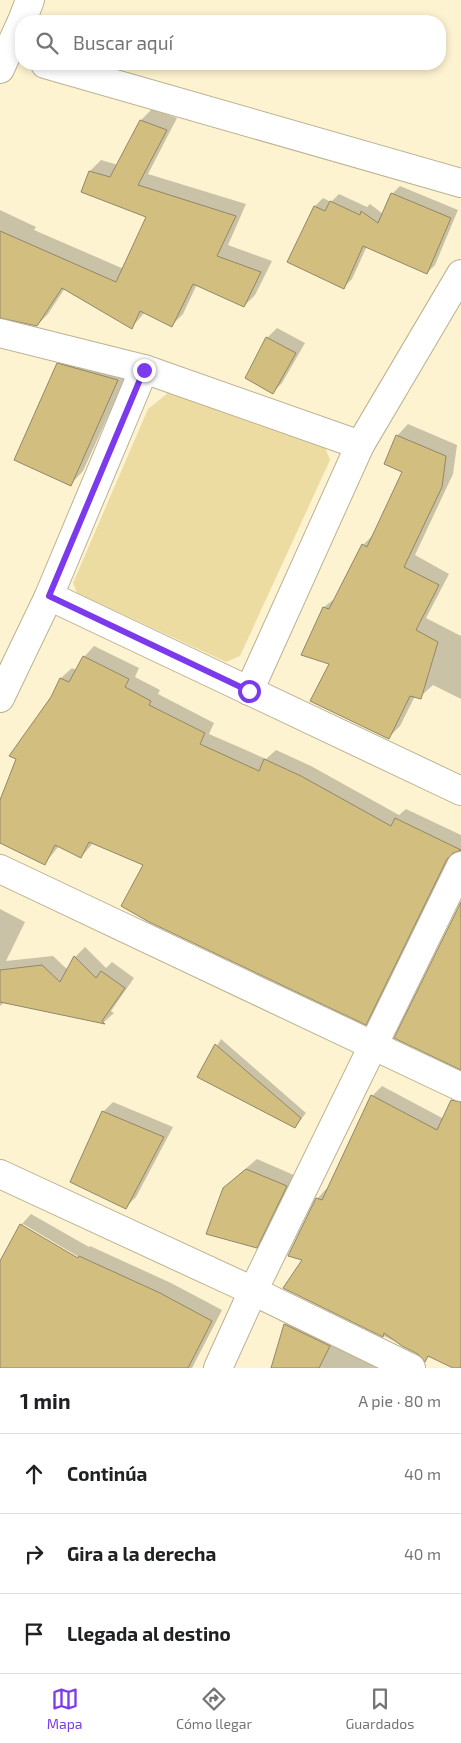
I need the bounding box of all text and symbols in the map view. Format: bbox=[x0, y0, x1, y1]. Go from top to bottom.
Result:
search box bbox=[15, 15, 446, 70]
icon: search bbox=[33, 29, 61, 57]
text: Buscar aquí bbox=[73, 31, 173, 54]
route end bbox=[133, 359, 156, 382]
route start bbox=[238, 680, 261, 703]
text: 1 min bbox=[20, 1388, 71, 1413]
text: A pie · 80 m bbox=[358, 1391, 441, 1410]
icon: ahead bbox=[20, 1460, 48, 1488]
text: Continúa bbox=[67, 1462, 147, 1485]
text: 40 m bbox=[404, 1464, 441, 1483]
icon: right bbox=[20, 1540, 48, 1568]
text: Gira a la derecha bbox=[67, 1542, 216, 1565]
text: 40 m bbox=[404, 1544, 441, 1563]
icon: arrive bbox=[20, 1620, 48, 1648]
text: Llegada al destino bbox=[67, 1622, 231, 1645]
tab: Mapa bbox=[47, 1685, 83, 1732]
tab: Cómo llegar bbox=[176, 1685, 252, 1732]
tab: Guardados bbox=[346, 1685, 414, 1732]

